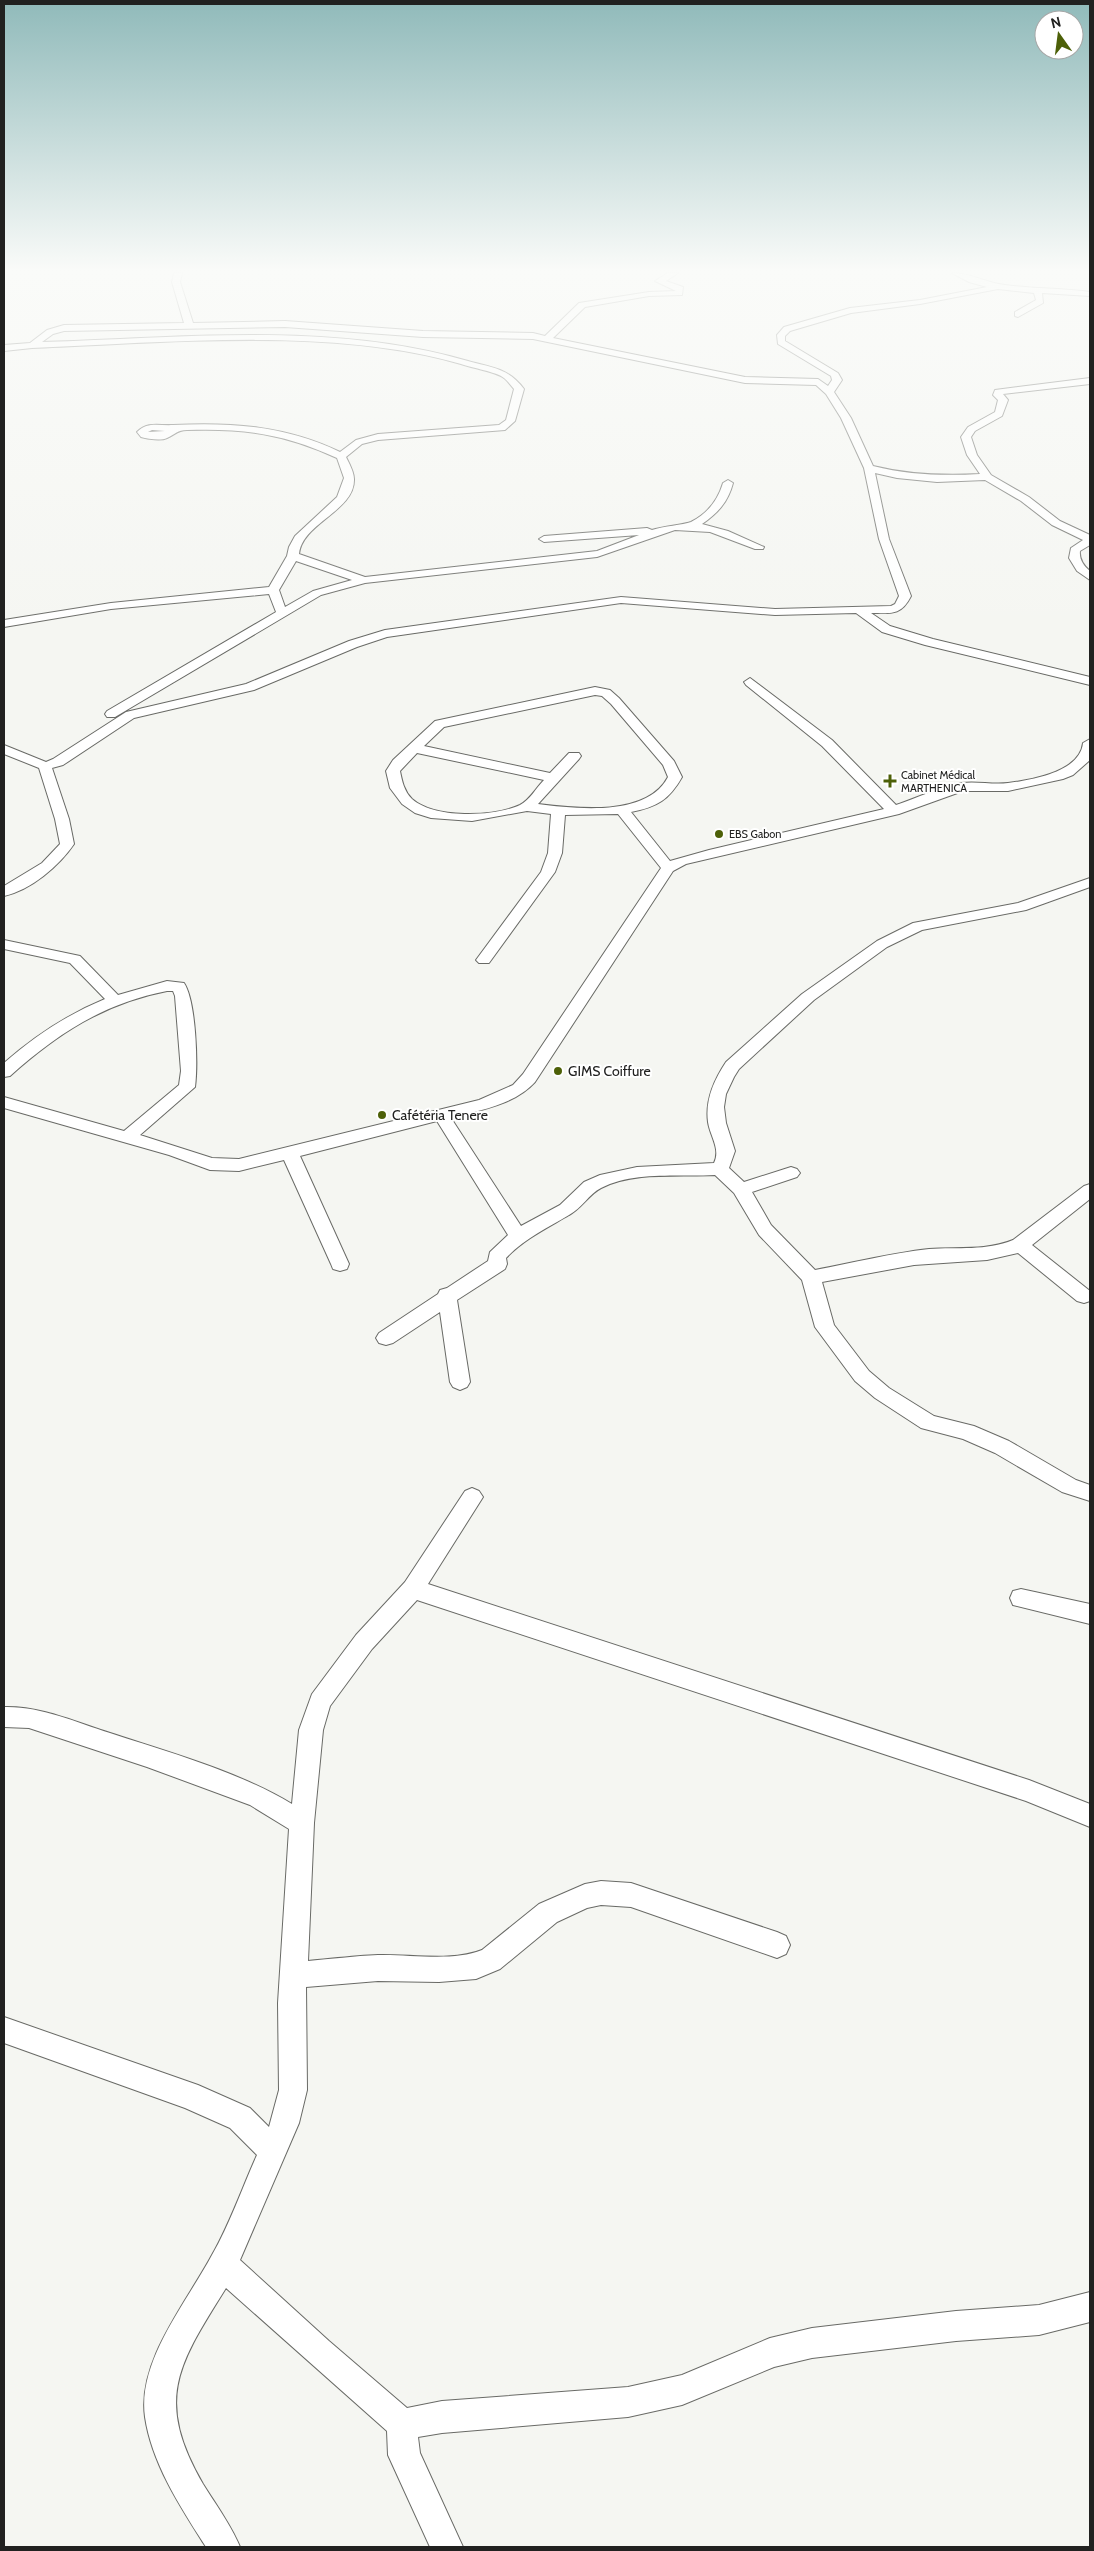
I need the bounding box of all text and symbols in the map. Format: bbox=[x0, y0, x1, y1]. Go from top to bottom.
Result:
north arrow bbox=[1034, 10, 1084, 60]
text: N bbox=[1049, 12, 1063, 32]
place label: Cabinet Médical MARTHENICA bbox=[901, 768, 976, 795]
marker: Cabinet Médical MARTHENICA bbox=[883, 774, 897, 788]
place label: EBS Gabon bbox=[729, 827, 781, 841]
marker: EBS Gabon bbox=[713, 828, 725, 840]
place label: GIMS Coiffure bbox=[568, 1062, 651, 1080]
marker: GIMS Coiffure bbox=[552, 1065, 564, 1077]
place label: Cafétéria Tenere bbox=[392, 1106, 488, 1124]
marker: Cafétéria Tenere bbox=[376, 1109, 388, 1121]

